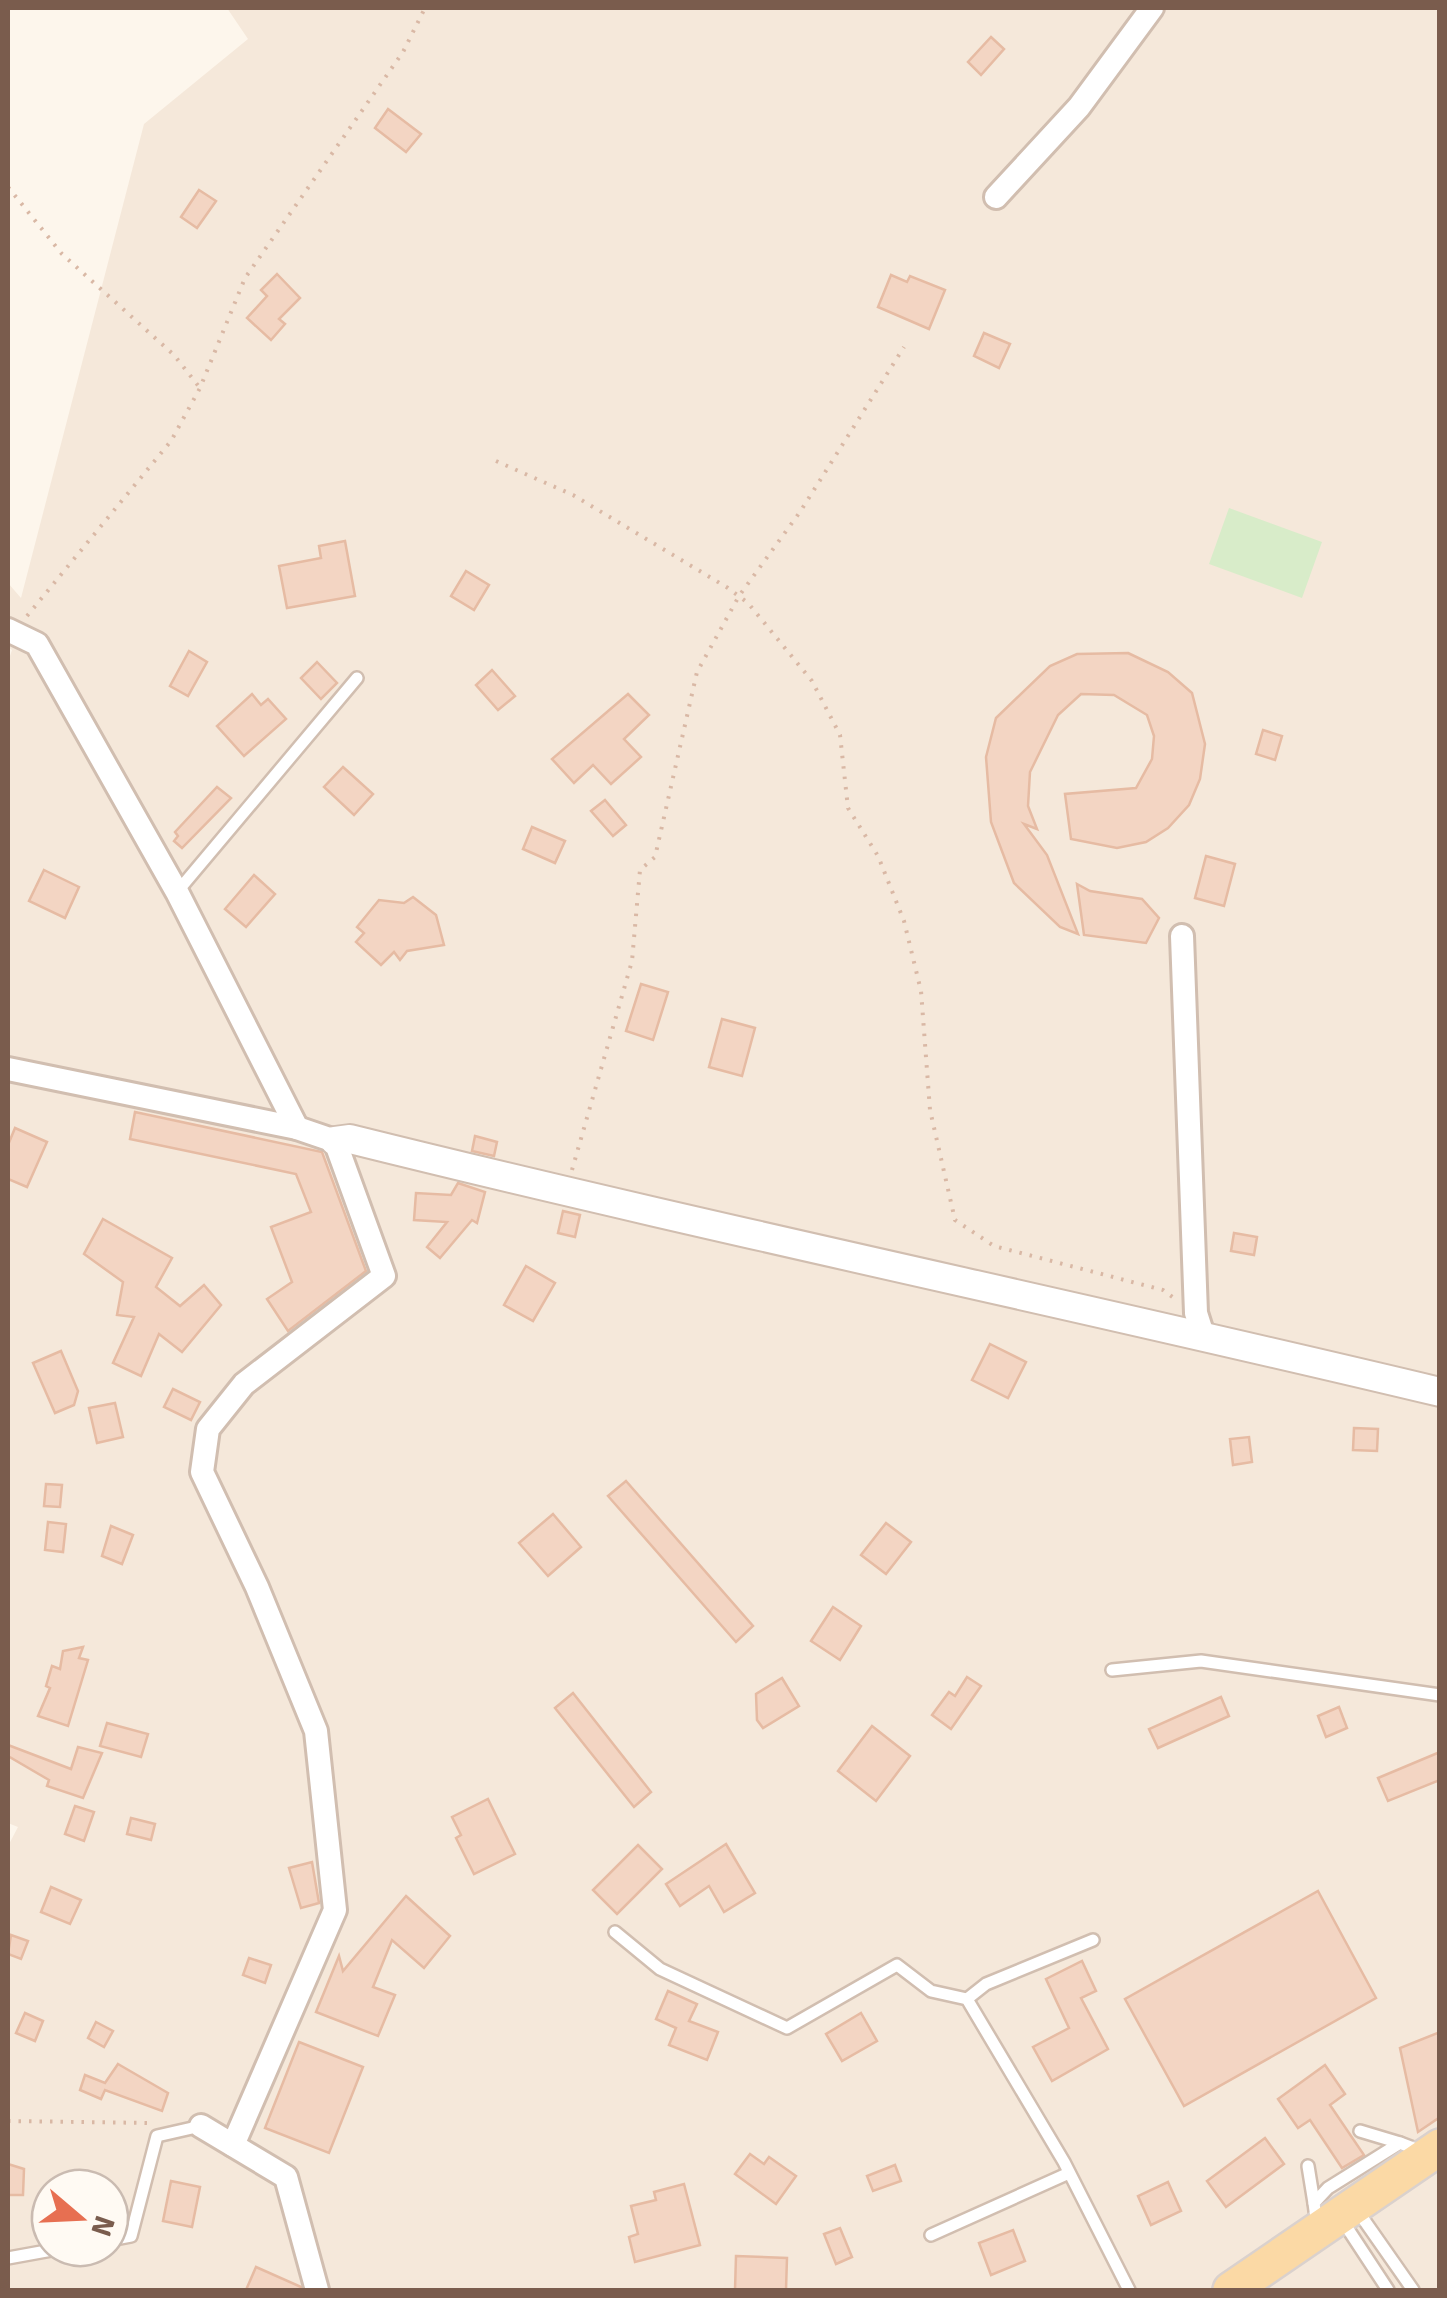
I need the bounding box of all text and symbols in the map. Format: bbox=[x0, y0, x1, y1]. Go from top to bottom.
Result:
north arrow bbox=[30, 2168, 130, 2268]
text: N bbox=[83, 2211, 122, 2241]

